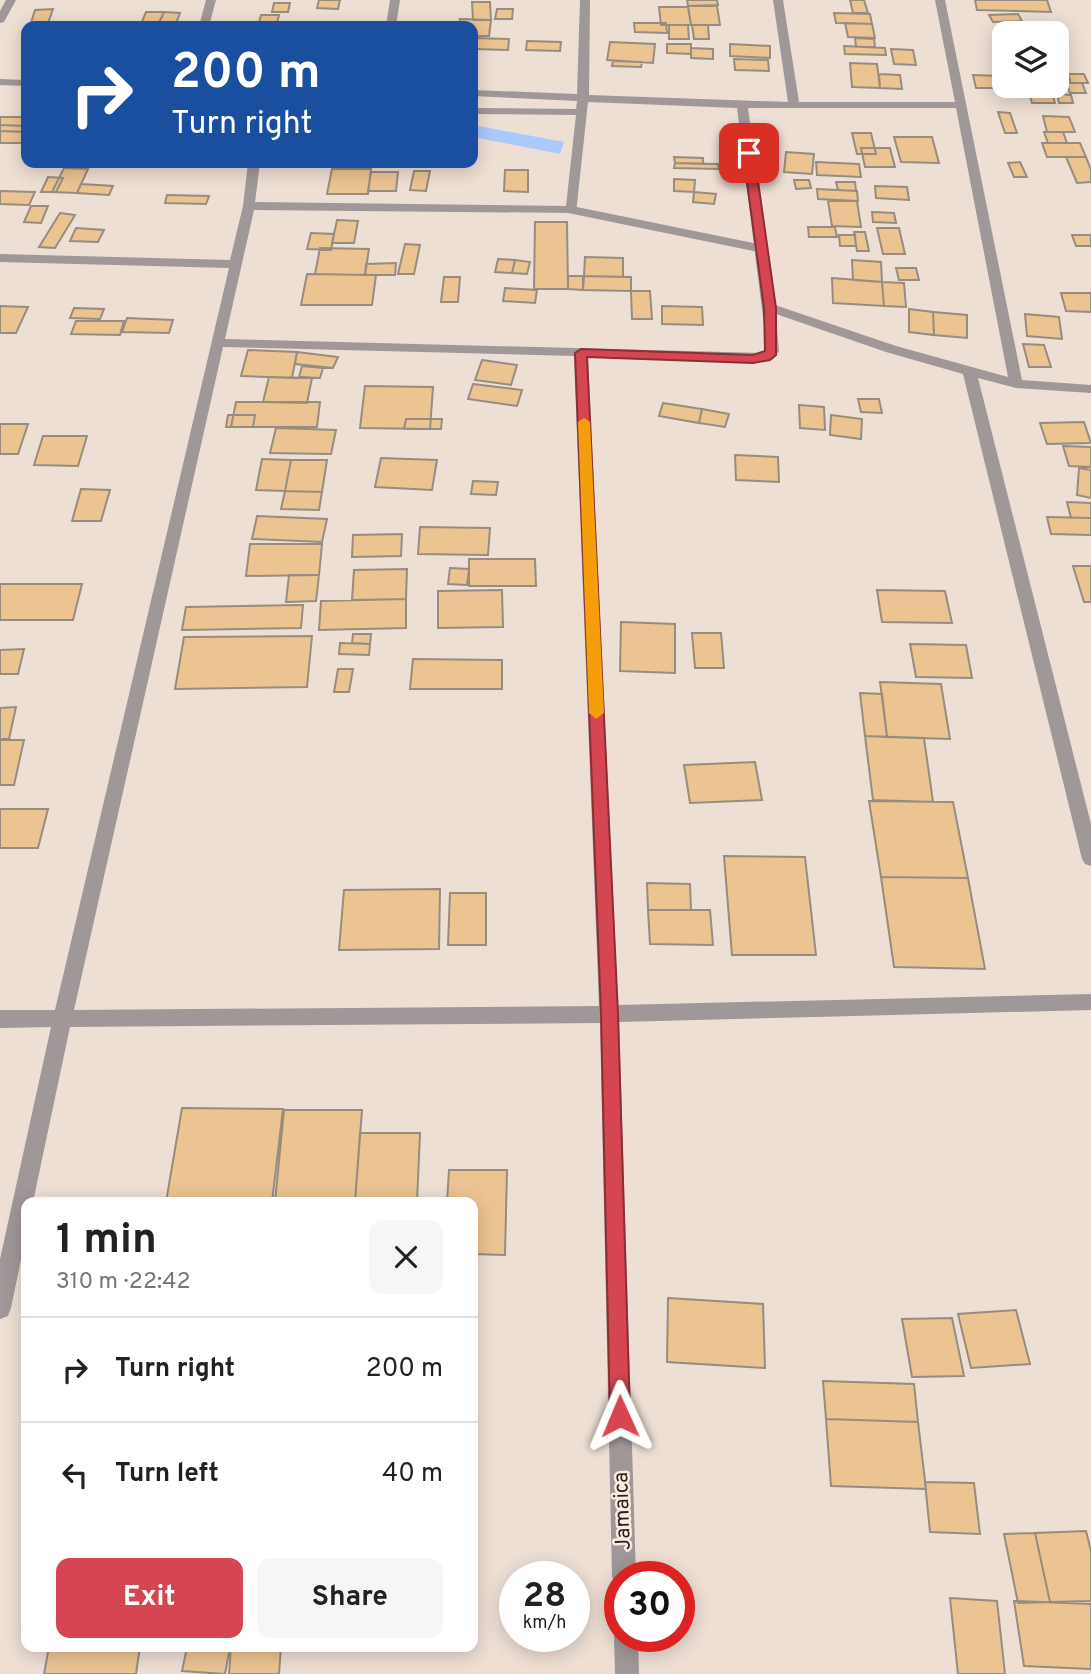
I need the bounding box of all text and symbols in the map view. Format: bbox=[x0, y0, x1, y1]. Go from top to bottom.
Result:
map controls bbox=[992, 21, 1069, 98]
button: layers bbox=[992, 21, 1069, 98]
text: 200 m bbox=[171, 44, 321, 106]
icon: right bbox=[56, 49, 147, 140]
text: Turn right bbox=[171, 105, 313, 145]
pin bbox=[719, 123, 779, 183]
icon: arrive bbox=[730, 134, 768, 172]
text: 1 min bbox=[56, 1215, 157, 1268]
button: close bbox=[369, 1220, 443, 1294]
text: 310 m · 22:42 bbox=[56, 1268, 191, 1297]
icon: right bbox=[56, 1351, 94, 1389]
text: Turn right bbox=[115, 1353, 235, 1386]
text: 200 m bbox=[366, 1353, 443, 1386]
position arrow bbox=[583, 1379, 657, 1453]
icon: left bbox=[56, 1456, 94, 1494]
text: Turn left bbox=[115, 1458, 219, 1491]
text: 40 m bbox=[382, 1458, 443, 1491]
street label: Jamaica bbox=[608, 1471, 638, 1551]
button: Exit bbox=[56, 1558, 243, 1638]
button: Share bbox=[257, 1558, 443, 1638]
speed limit sign: 30 bbox=[604, 1561, 695, 1652]
text: 28 bbox=[523, 1575, 566, 1619]
text: km/h bbox=[523, 1612, 566, 1635]

